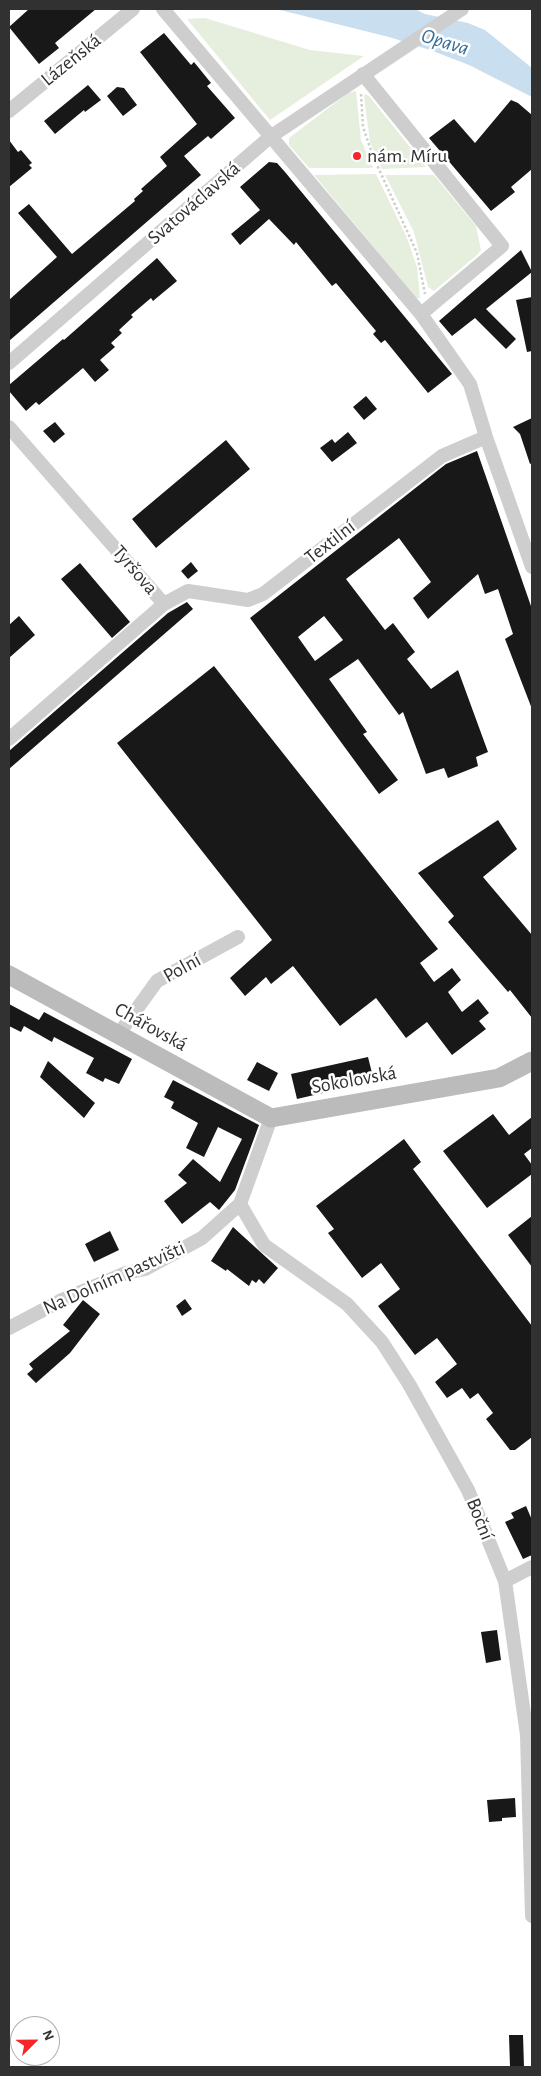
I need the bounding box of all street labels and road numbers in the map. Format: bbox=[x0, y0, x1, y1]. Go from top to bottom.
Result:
street label: Lázeňská bbox=[36, 29, 106, 91]
street label: Svatováclavská bbox=[143, 156, 245, 250]
street label: Textilní bbox=[300, 515, 360, 569]
street label: Tyršova bbox=[107, 540, 163, 600]
street label: Polní bbox=[159, 948, 205, 988]
street label: Chářovská bbox=[110, 997, 192, 1057]
street label: Sokolovská bbox=[310, 1061, 398, 1099]
street label: Na Dolním pastvišti bbox=[39, 1236, 189, 1320]
street label: Boční bbox=[461, 1495, 499, 1543]

